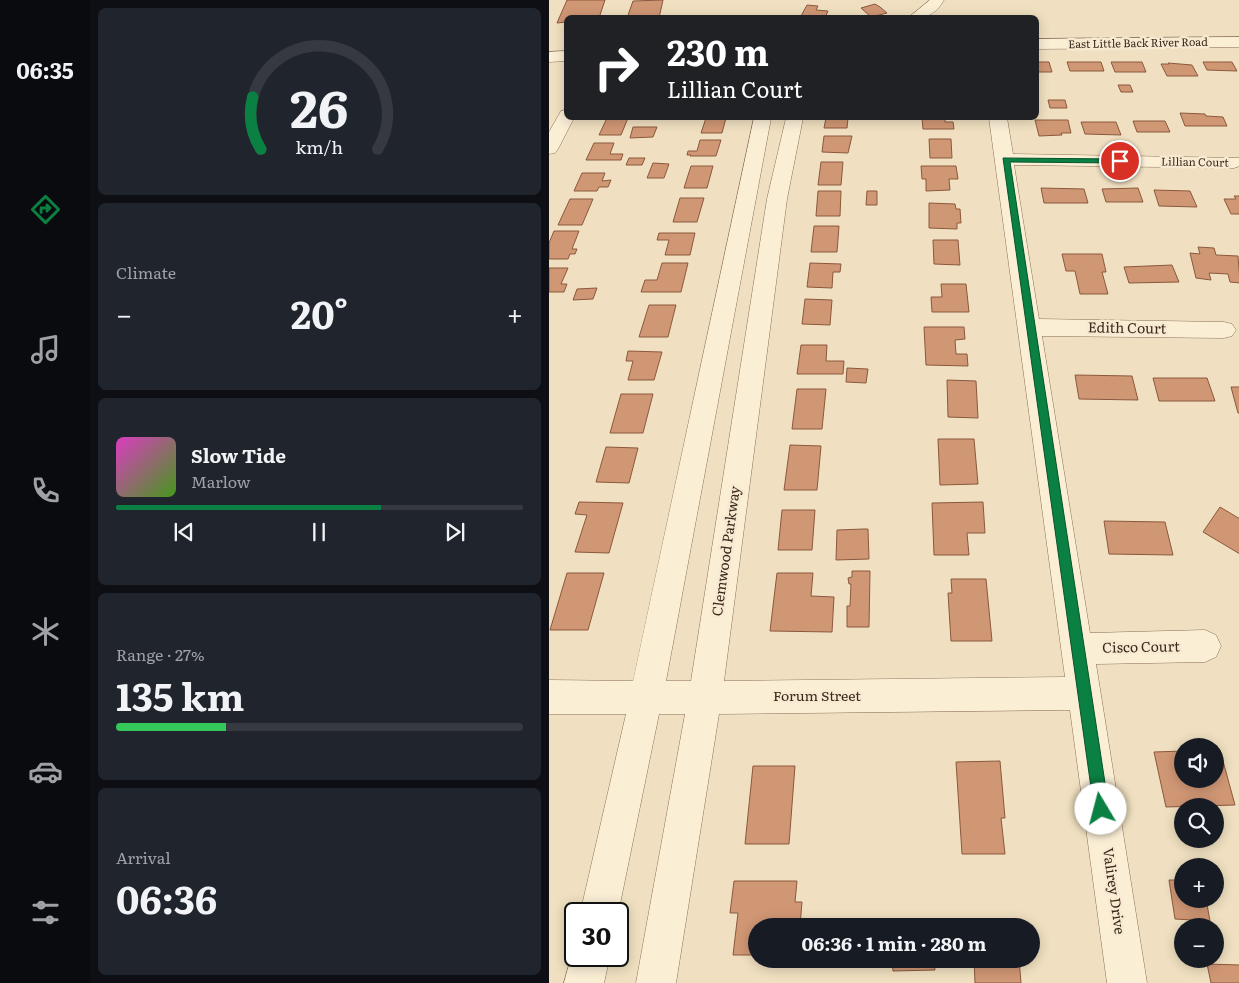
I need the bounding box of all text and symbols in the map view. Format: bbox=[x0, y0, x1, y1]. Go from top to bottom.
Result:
text: 230 m bbox=[667, 25, 769, 77]
street label: East Little Back River Road bbox=[1068, 33, 1208, 51]
icon: right bbox=[584, 35, 649, 100]
text: 06:35 bbox=[16, 53, 74, 86]
text: 26 bbox=[290, 66, 349, 144]
text: Lillian Court bbox=[667, 72, 802, 105]
text: km/h bbox=[296, 133, 343, 160]
pin bbox=[1099, 140, 1141, 182]
icon: arrive bbox=[1106, 147, 1134, 175]
street label: Lillian Court bbox=[1161, 152, 1230, 170]
icon: directions bbox=[28, 192, 63, 227]
text: Climate bbox=[116, 260, 176, 284]
text: 20° bbox=[291, 284, 348, 341]
text: − bbox=[116, 292, 132, 334]
text: + bbox=[507, 292, 523, 334]
street label: Edith Court bbox=[1088, 316, 1167, 338]
icon: music bbox=[28, 332, 63, 367]
text: Slow Tide bbox=[191, 441, 286, 469]
text: Marlow bbox=[191, 469, 251, 493]
icon: phone bbox=[28, 473, 63, 508]
street label: Clemwood Parkway bbox=[706, 484, 744, 617]
icon: previous bbox=[170, 518, 198, 546]
icon: pause bbox=[305, 518, 333, 546]
icon: next bbox=[441, 518, 469, 546]
icon: climate bbox=[28, 614, 63, 649]
street label: Cisco Court bbox=[1102, 635, 1180, 657]
text: Range · 27% bbox=[116, 642, 205, 666]
text: 135 km bbox=[116, 666, 244, 723]
street label: Forum Street bbox=[773, 685, 861, 705]
map controls bbox=[1174, 738, 1224, 968]
button: sound bbox=[1174, 738, 1224, 788]
icon: car bbox=[28, 754, 63, 789]
position arrow bbox=[1074, 782, 1126, 834]
button: search bbox=[1174, 798, 1224, 848]
text: Arrival bbox=[116, 845, 171, 869]
street label: Valirey Drive bbox=[1099, 846, 1131, 936]
button: + bbox=[1174, 858, 1224, 908]
text: 06:36 bbox=[116, 869, 217, 926]
icon: filters bbox=[28, 895, 63, 930]
speed limit sign: 30 bbox=[564, 902, 629, 967]
button: − bbox=[1174, 918, 1224, 968]
text: 06:36 · 1 min · 280 m bbox=[802, 929, 986, 957]

